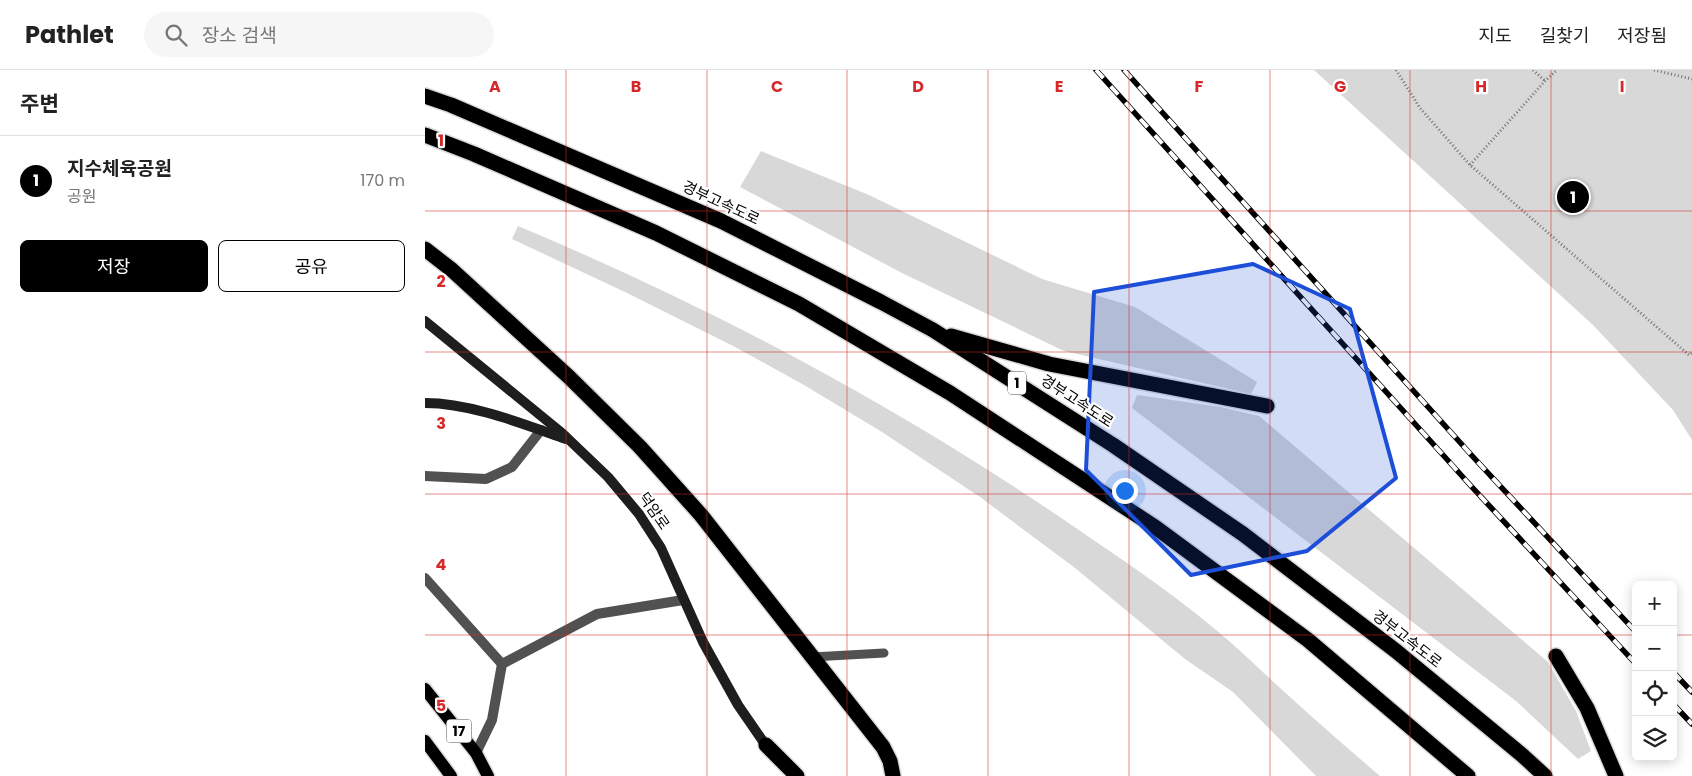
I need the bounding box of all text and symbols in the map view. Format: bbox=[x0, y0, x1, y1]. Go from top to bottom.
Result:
search box bbox=[144, 12, 494, 57]
text: Pathlet bbox=[25, 18, 114, 51]
icon: search bbox=[162, 21, 190, 49]
text: 장소 검색 bbox=[202, 22, 277, 49]
text: 지도 bbox=[1479, 23, 1512, 48]
text: 길찾기 bbox=[1540, 23, 1589, 48]
text: 저장됨 bbox=[1617, 23, 1667, 48]
text: A bbox=[489, 75, 501, 98]
text: B bbox=[631, 75, 641, 98]
text: C bbox=[771, 75, 783, 98]
text: D bbox=[912, 75, 924, 98]
text: E bbox=[1055, 75, 1063, 98]
text: F bbox=[1195, 75, 1204, 98]
text: G bbox=[1334, 75, 1346, 98]
text: H bbox=[1475, 75, 1487, 98]
text: I bbox=[1620, 75, 1624, 98]
text: 주변 bbox=[20, 89, 59, 118]
text: 1 bbox=[438, 129, 444, 152]
text: 지수체육공원 bbox=[67, 155, 172, 182]
text: 1 bbox=[33, 169, 39, 192]
text: 170 m bbox=[360, 169, 405, 192]
street label: 경부고속도로 bbox=[679, 176, 763, 230]
pin: 1 bbox=[1557, 178, 1589, 216]
text: 공원 bbox=[67, 185, 96, 208]
button: 저장 bbox=[20, 240, 208, 292]
button: 공유 bbox=[218, 240, 405, 292]
text: 2 bbox=[436, 270, 446, 293]
street label: 경부고속도로 bbox=[1037, 369, 1118, 432]
road number: 1 bbox=[1008, 372, 1026, 394]
text: 3 bbox=[436, 412, 446, 435]
your location bbox=[1112, 478, 1138, 504]
street label: 덕암로 bbox=[634, 488, 675, 534]
text: 4 bbox=[436, 553, 447, 576]
map controls bbox=[1632, 581, 1677, 761]
button: + bbox=[1632, 581, 1677, 626]
street label: 경부고속도로 bbox=[1368, 605, 1446, 672]
button: − bbox=[1632, 626, 1677, 671]
button: locate bbox=[1632, 671, 1677, 716]
text: 5 bbox=[436, 694, 446, 717]
button: layers bbox=[1632, 716, 1677, 761]
road number: 17 bbox=[447, 719, 471, 742]

